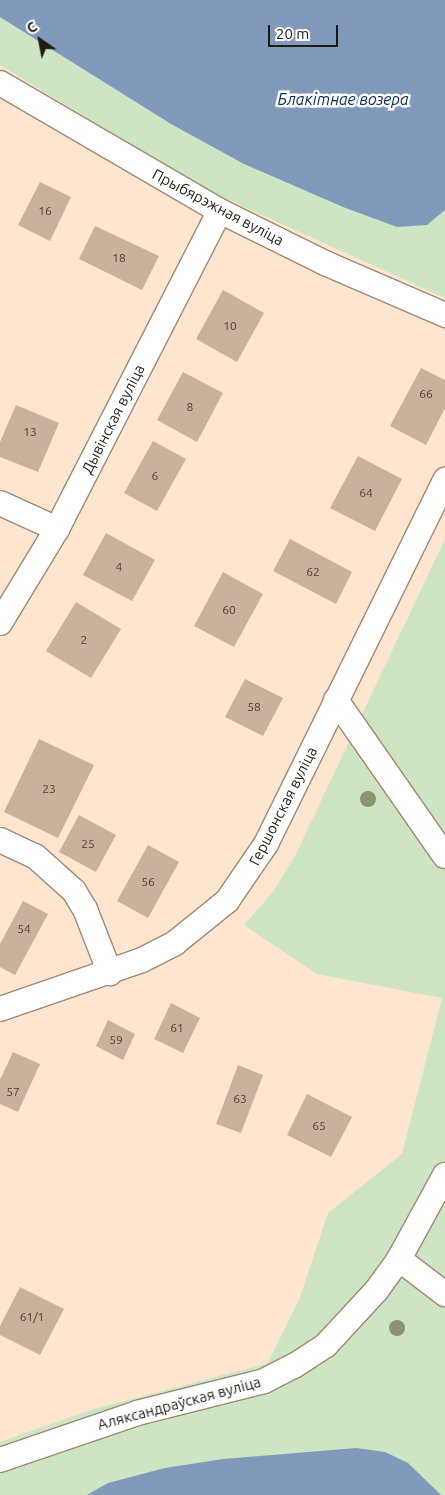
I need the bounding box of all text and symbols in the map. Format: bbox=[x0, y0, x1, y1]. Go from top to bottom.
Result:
north arrow bbox=[15, 15, 65, 65]
scale bar bbox=[270, 15, 340, 47]
text: С bbox=[24, 18, 40, 37]
text: 20 m bbox=[276, 25, 309, 42]
water label: Блакітнае возера bbox=[277, 89, 409, 109]
street label: Прыбярэжная вуліца bbox=[149, 165, 287, 249]
house number: 16 bbox=[38, 204, 52, 218]
house number: 18 bbox=[112, 251, 126, 265]
house number: 10 bbox=[223, 319, 237, 333]
street label: Дывінская вуліца bbox=[78, 361, 148, 477]
house number: 66 bbox=[419, 387, 433, 401]
house number: 8 bbox=[187, 400, 193, 414]
house number: 13 bbox=[23, 425, 37, 439]
house number: 6 bbox=[152, 469, 158, 483]
house number: 64 bbox=[359, 486, 373, 500]
house number: 4 bbox=[116, 560, 122, 574]
house number: 62 bbox=[306, 565, 320, 579]
house number: 60 bbox=[222, 603, 236, 617]
house number: 2 bbox=[81, 633, 87, 647]
house number: 58 bbox=[247, 700, 261, 714]
street label: Гершонская вуліца bbox=[245, 744, 321, 868]
house number: 23 bbox=[42, 782, 56, 796]
house number: 25 bbox=[81, 837, 95, 851]
house number: 56 bbox=[141, 875, 155, 889]
house number: 54 bbox=[17, 922, 31, 936]
house number: 61 bbox=[170, 1021, 184, 1035]
house number: 59 bbox=[109, 1033, 123, 1047]
house number: 57 bbox=[6, 1085, 20, 1099]
house number: 63 bbox=[233, 1092, 247, 1106]
house number: 65 bbox=[312, 1119, 326, 1133]
house number: 61/1 bbox=[20, 1310, 44, 1324]
street label: Аляксандраўская вуліца bbox=[95, 1373, 263, 1433]

